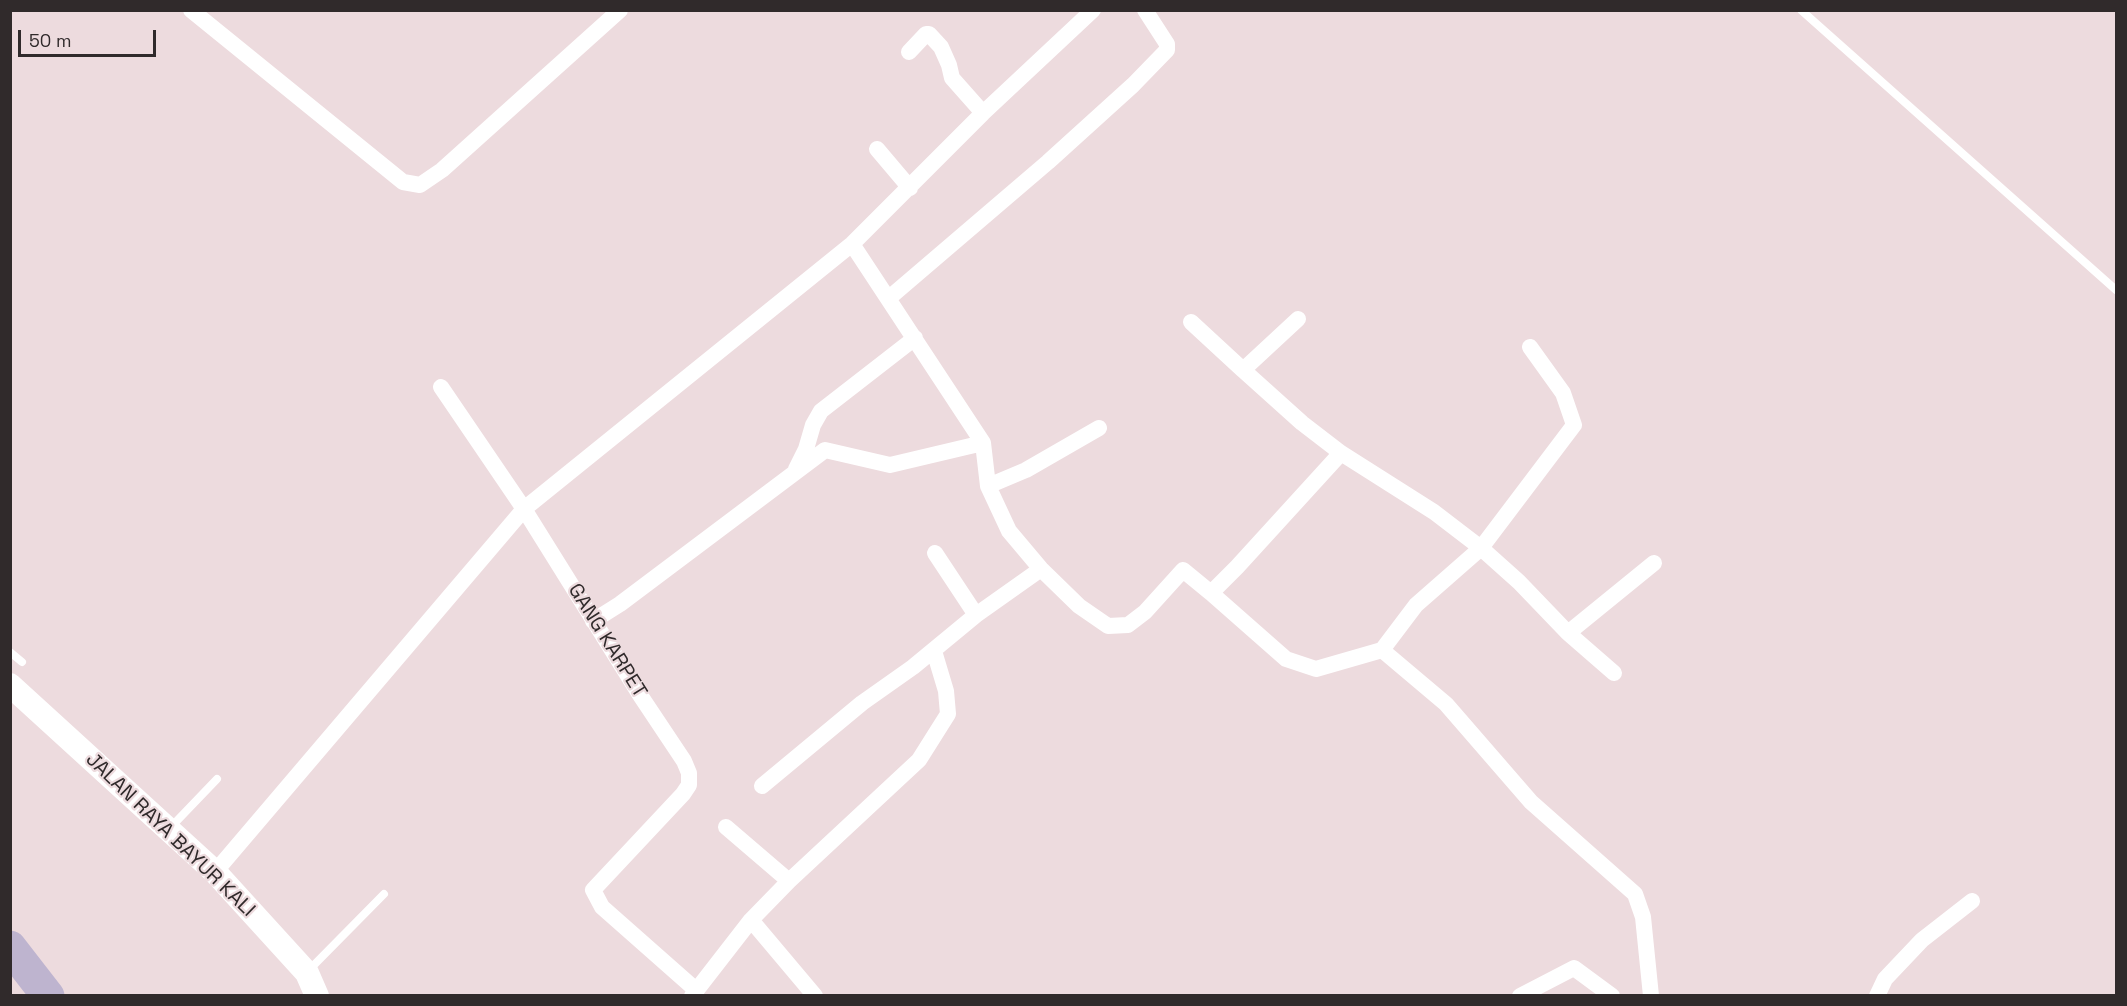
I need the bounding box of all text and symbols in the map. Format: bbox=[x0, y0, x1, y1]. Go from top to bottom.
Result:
scale bar bbox=[21, 18, 159, 56]
text: 50 m bbox=[29, 29, 71, 52]
street label: GANG KARPET bbox=[562, 580, 652, 702]
street label: JALAN RAYA BAYUR KALI bbox=[80, 748, 260, 922]

